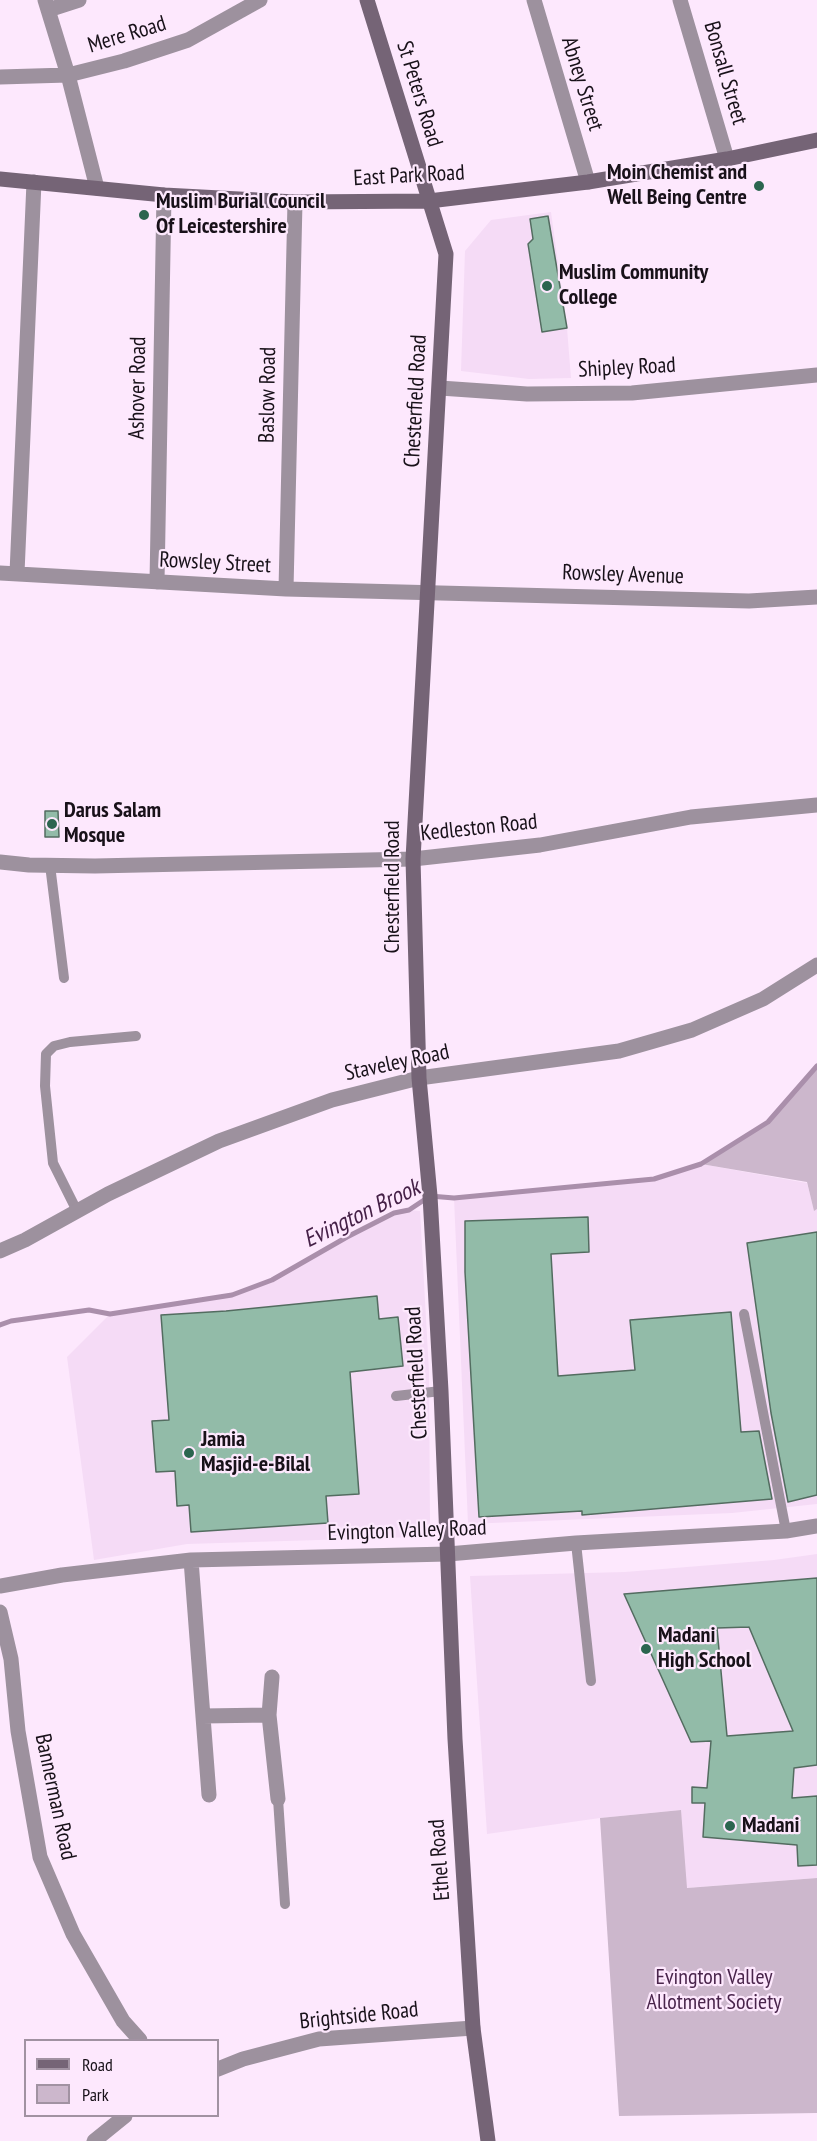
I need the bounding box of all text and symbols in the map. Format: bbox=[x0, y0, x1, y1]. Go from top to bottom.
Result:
street label: Mere Road bbox=[85, 11, 169, 59]
street label: Bonsall Street bbox=[698, 18, 752, 128]
street label: Abney Street bbox=[555, 34, 609, 134]
street label: St Peters Road bbox=[390, 38, 448, 150]
street label: East Park Road bbox=[353, 160, 465, 192]
place label: Moin Chemist and Well Being Centre bbox=[607, 160, 747, 212]
marker: Moin Chemist and Well Being Centre bbox=[752, 179, 766, 193]
place label: Muslim Burial Council Of Leicestershire bbox=[156, 189, 325, 240]
marker: Muslim Burial Council Of Leicestershire bbox=[137, 208, 151, 222]
place label: Muslim Community College bbox=[559, 260, 708, 312]
marker: Muslim Community College bbox=[540, 279, 554, 293]
street label: Chesterfield Road bbox=[399, 334, 433, 468]
street label: Ashover Road bbox=[124, 336, 152, 440]
street label: Baslow Road bbox=[254, 347, 282, 443]
street label: Shipley Road bbox=[578, 352, 676, 384]
street label: Rowsley Street bbox=[159, 547, 271, 579]
street label: Rowsley Avenue bbox=[562, 560, 684, 590]
place label: Darus Salam Mosque bbox=[64, 798, 161, 849]
street label: Kedleston Road bbox=[419, 809, 539, 847]
marker: Darus Salam Mosque bbox=[45, 817, 59, 831]
street label: Chesterfield Road bbox=[380, 821, 406, 953]
street label: Staveley Road bbox=[342, 1039, 452, 1087]
water label: Evington Brook bbox=[299, 1173, 425, 1255]
street label: Chesterfield Road bbox=[400, 1306, 434, 1440]
place label: Jamia Masjid-e-Bilal bbox=[201, 1427, 310, 1478]
marker: Jamia Masjid-e-Bilal bbox=[182, 1446, 196, 1460]
street label: Evington Valley Road bbox=[327, 1515, 487, 1547]
place label: Madani High School bbox=[658, 1623, 751, 1675]
marker: Madani High School bbox=[639, 1642, 653, 1656]
street label: Bannerman Road bbox=[29, 1731, 81, 1863]
place label: Madani bbox=[742, 1813, 799, 1839]
street label: Ethel Road bbox=[424, 1818, 456, 1902]
marker: Madani bbox=[723, 1819, 737, 1833]
park label: Evington Valley Allotment Society bbox=[647, 1965, 781, 2017]
street label: Brightside Road bbox=[298, 1997, 420, 2035]
legend bbox=[24, 2039, 219, 2117]
text: Road bbox=[82, 2053, 113, 2076]
text: Park bbox=[82, 2083, 109, 2106]

